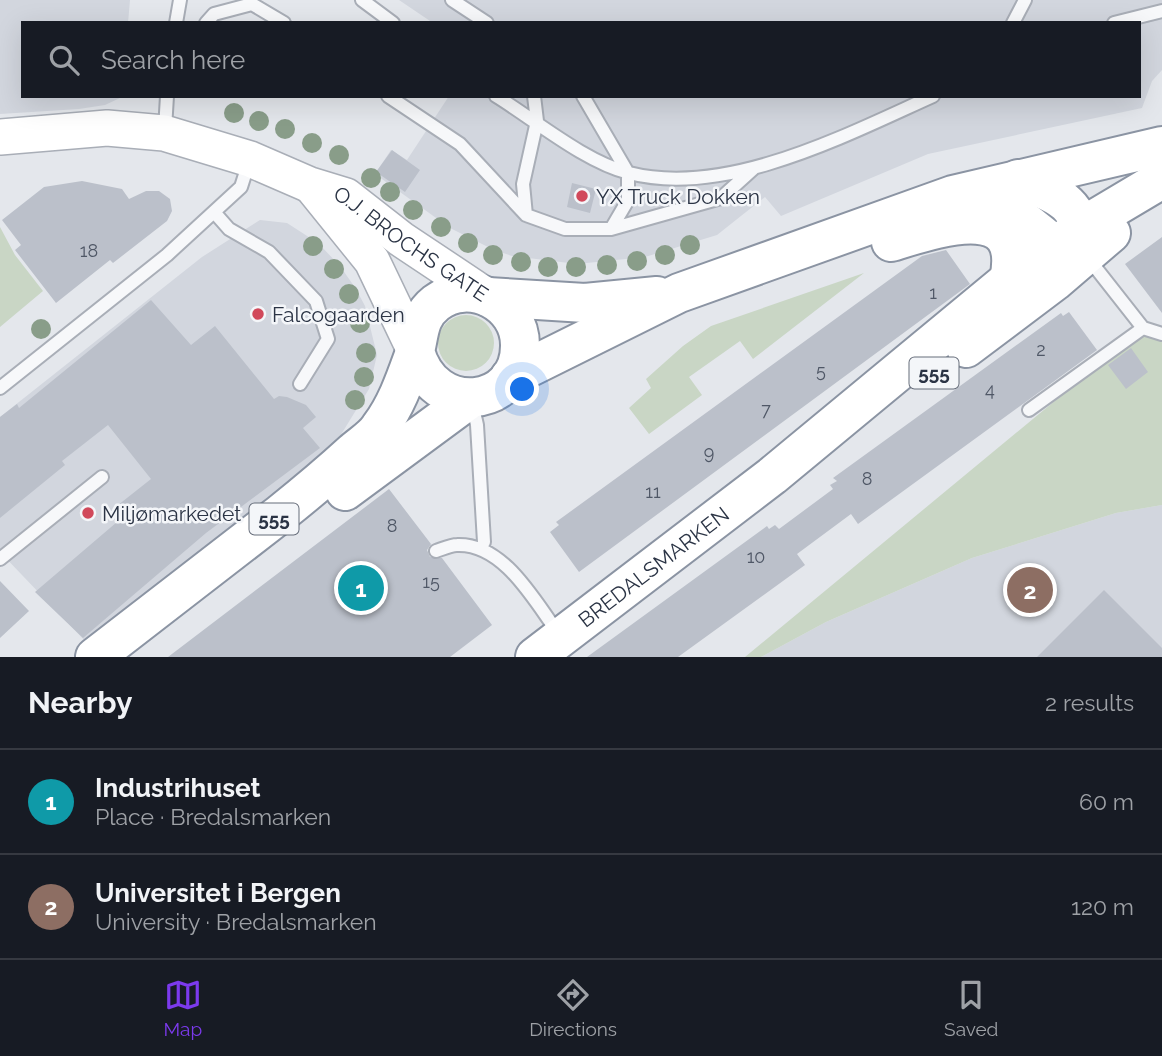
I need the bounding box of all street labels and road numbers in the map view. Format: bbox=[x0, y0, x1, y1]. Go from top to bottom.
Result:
street label: O.J. BROCHS GATE bbox=[332, 181, 493, 306]
road number: 555 bbox=[909, 358, 958, 388]
street label: BREDALSMARKEN bbox=[573, 501, 734, 632]
road number: 555 bbox=[250, 504, 298, 534]

